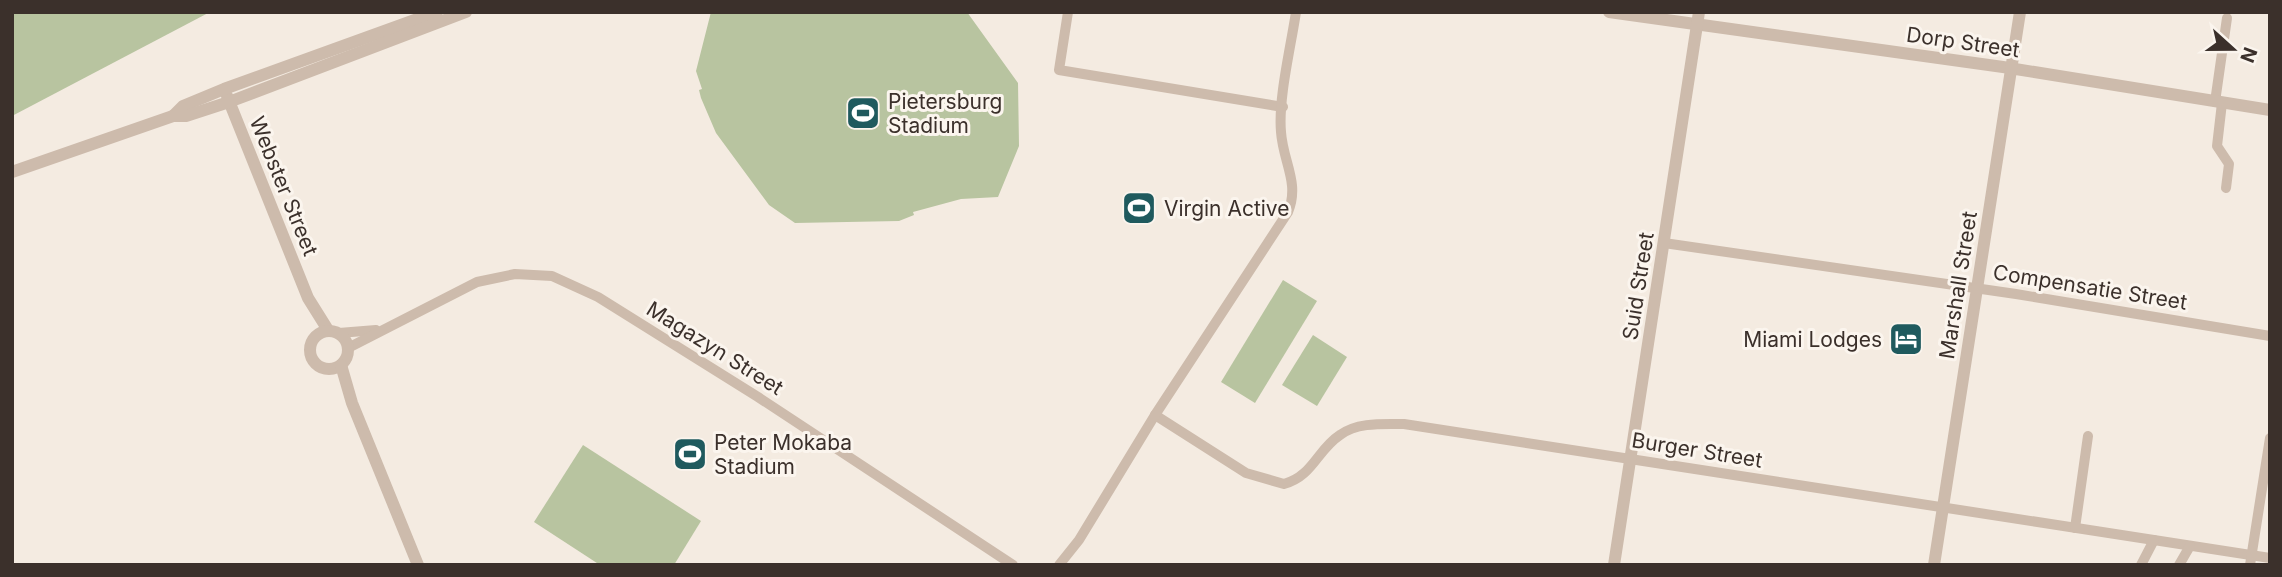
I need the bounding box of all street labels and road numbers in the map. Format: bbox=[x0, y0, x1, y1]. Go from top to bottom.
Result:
street label: Dorp Street bbox=[1905, 22, 2021, 62]
street label: Webster Street bbox=[245, 113, 323, 259]
street label: Marshall Street bbox=[1934, 209, 1982, 361]
street label: Suid Street bbox=[1617, 230, 1659, 342]
street label: Compensatie Street bbox=[1991, 259, 2189, 315]
street label: Magazyn Street bbox=[642, 296, 788, 400]
street label: Burger Street bbox=[1630, 427, 1764, 473]

